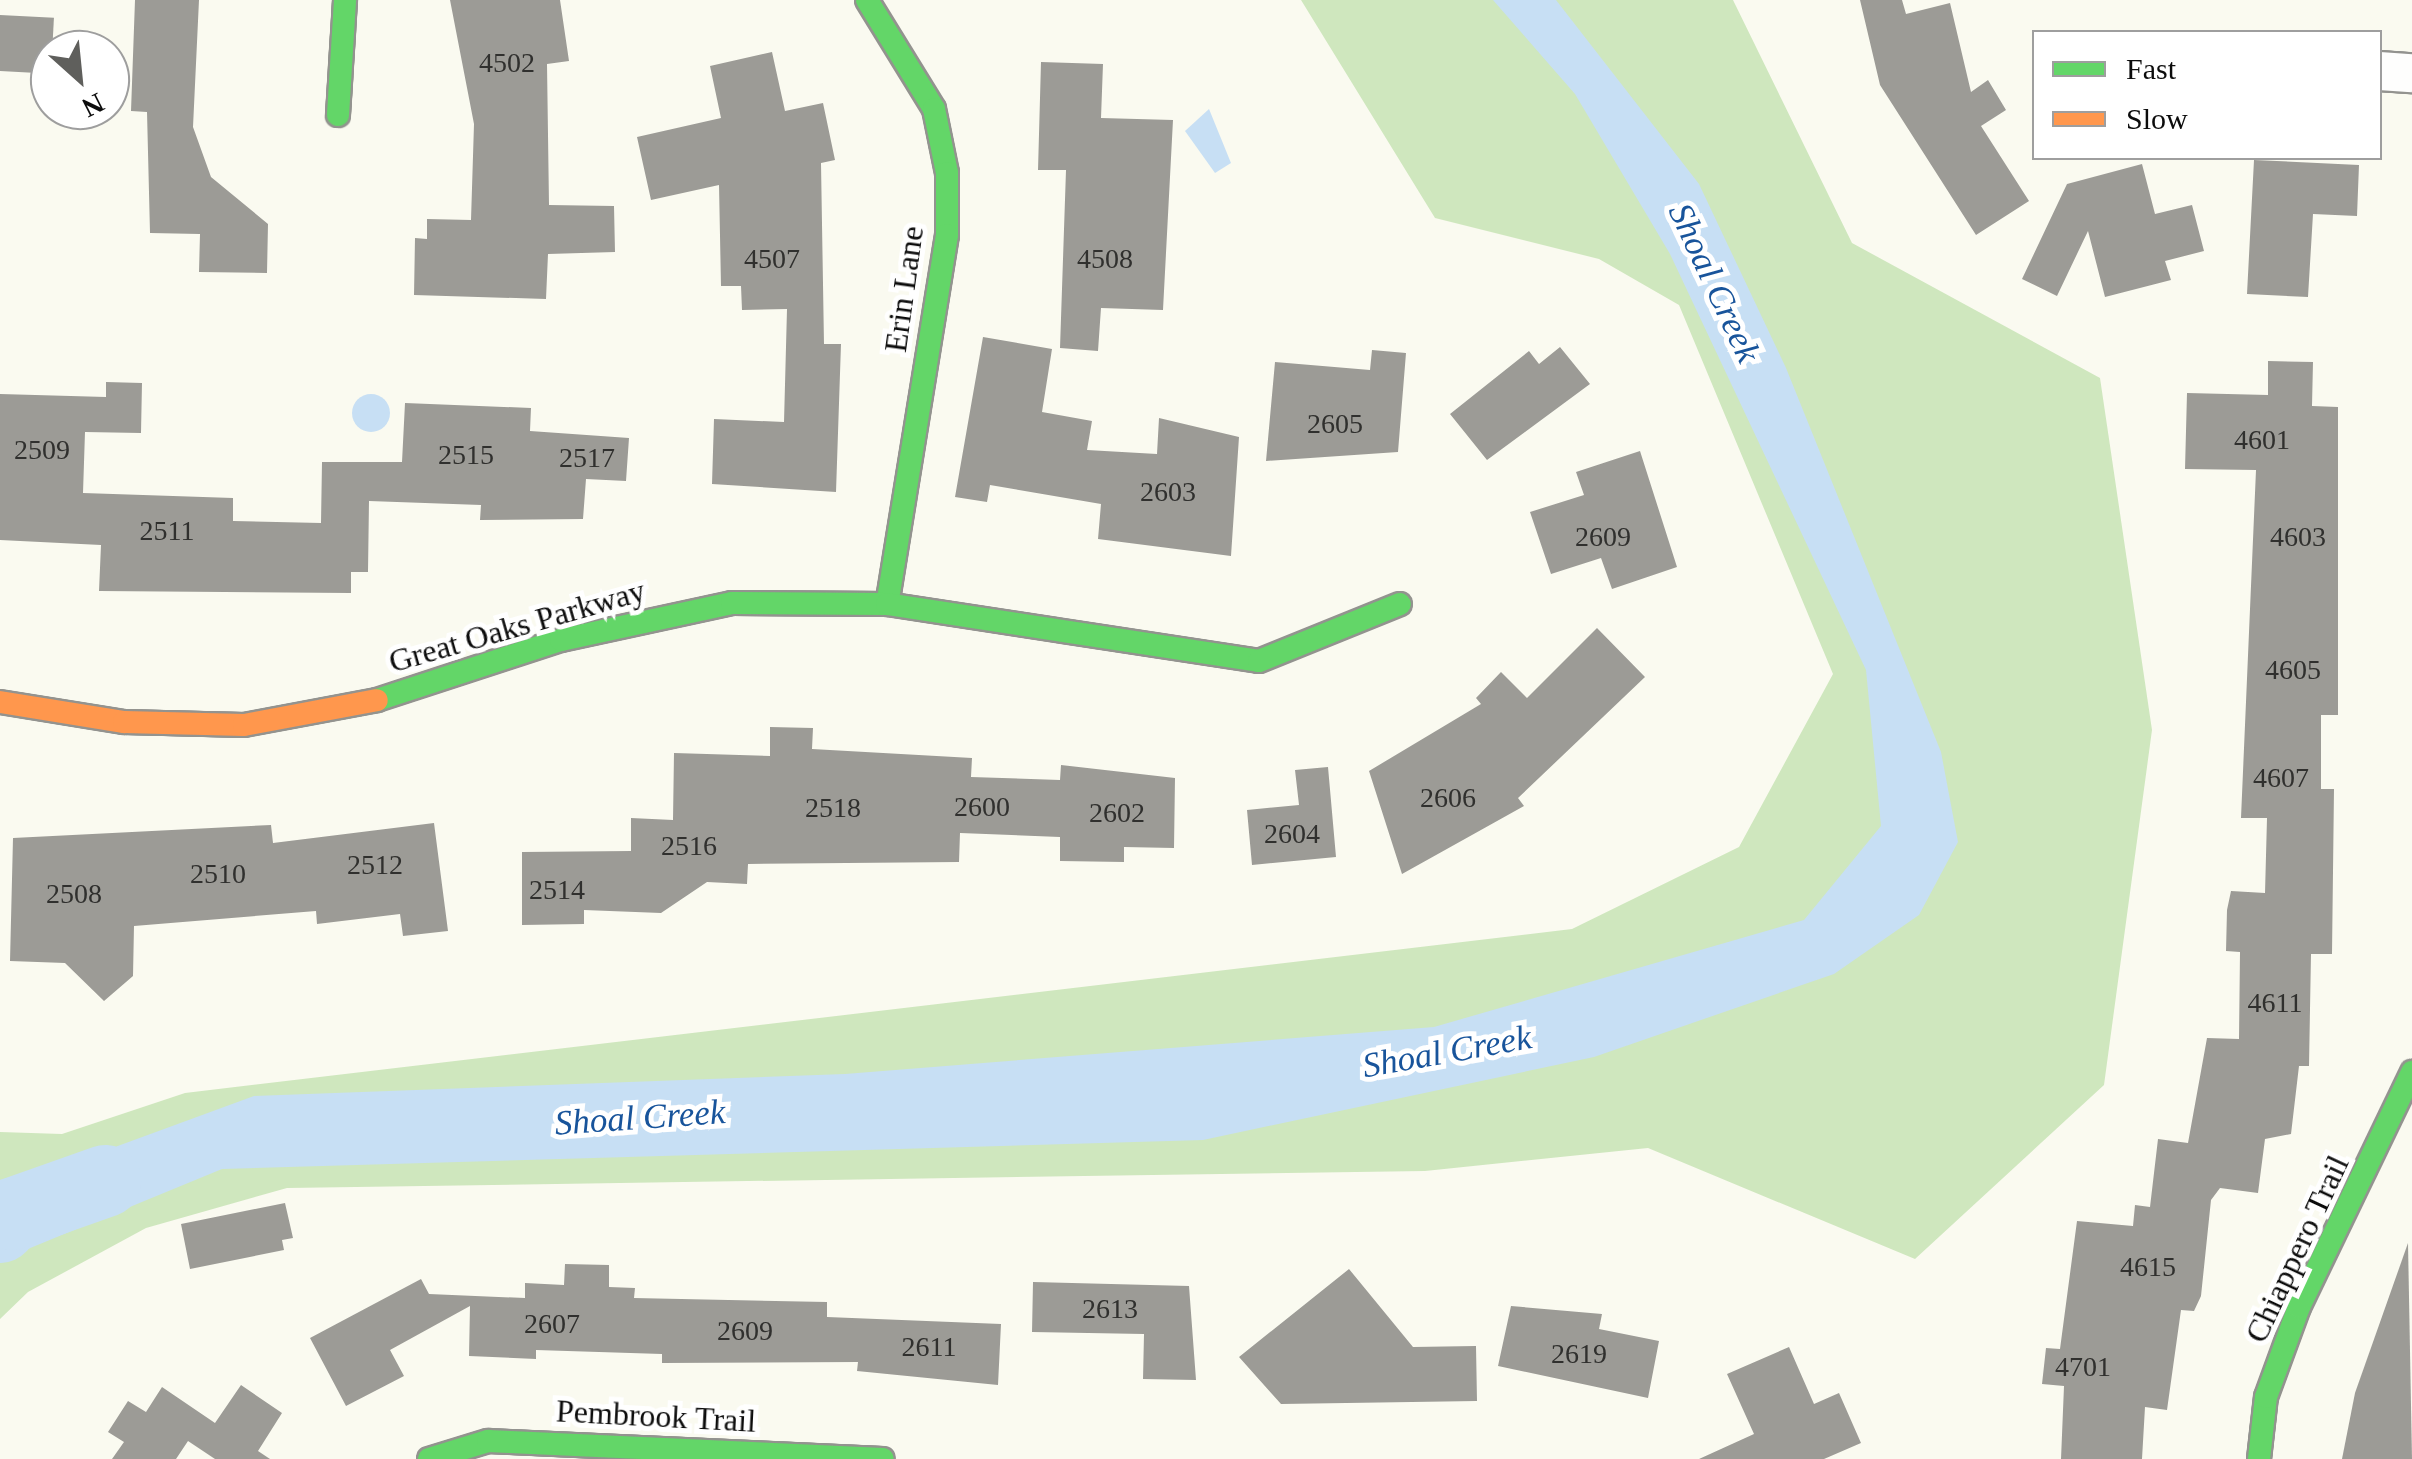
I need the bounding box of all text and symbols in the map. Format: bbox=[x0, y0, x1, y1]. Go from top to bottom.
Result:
north arrow bbox=[30, 30, 130, 130]
legend bbox=[2032, 30, 2382, 160]
house number: 4502 bbox=[479, 46, 535, 80]
text: Fast bbox=[2126, 52, 2176, 85]
text: N bbox=[77, 87, 109, 124]
text: Slow bbox=[2126, 102, 2188, 135]
water label: Shoal Creek bbox=[1659, 197, 1769, 369]
street label: Erin Lane bbox=[876, 223, 932, 355]
house number: 4507 bbox=[744, 242, 800, 276]
house number: 4508 bbox=[1077, 242, 1133, 276]
house number: 2605 bbox=[1307, 407, 1363, 441]
house number: 4601 bbox=[2234, 423, 2290, 457]
house number: 2509 bbox=[14, 433, 70, 467]
house number: 2515 bbox=[438, 438, 494, 472]
house number: 2517 bbox=[559, 441, 615, 475]
house number: 2603 bbox=[1140, 475, 1196, 509]
house number: 2511 bbox=[140, 514, 194, 548]
house number: 2609 bbox=[1575, 520, 1631, 554]
house number: 4603 bbox=[2270, 520, 2326, 554]
street label: Great Oaks Parkway bbox=[384, 571, 650, 681]
house number: 4605 bbox=[2265, 653, 2321, 687]
house number: 4607 bbox=[2253, 761, 2309, 795]
house number: 2606 bbox=[1420, 781, 1476, 815]
house number: 2600 bbox=[954, 790, 1010, 824]
house number: 2518 bbox=[805, 791, 861, 825]
house number: 2602 bbox=[1089, 796, 1145, 830]
house number: 2604 bbox=[1264, 817, 1320, 851]
house number: 2516 bbox=[661, 829, 717, 863]
house number: 2512 bbox=[347, 848, 403, 882]
house number: 2510 bbox=[190, 857, 246, 891]
house number: 2514 bbox=[529, 873, 585, 907]
house number: 2508 bbox=[46, 877, 102, 911]
house number: 4611 bbox=[2248, 986, 2302, 1020]
water label: Shoal Creek bbox=[1359, 1016, 1535, 1088]
water label: Shoal Creek bbox=[553, 1091, 727, 1145]
street label: Chiappero Trail bbox=[2237, 1149, 2357, 1349]
house number: 4615 bbox=[2120, 1250, 2176, 1284]
house number: 2613 bbox=[1082, 1292, 1138, 1326]
house number: 2607 bbox=[524, 1307, 580, 1341]
house number: 2609 bbox=[717, 1314, 773, 1348]
house number: 2611 bbox=[902, 1330, 956, 1364]
house number: 2619 bbox=[1551, 1337, 1607, 1371]
house number: 4701 bbox=[2055, 1350, 2111, 1384]
street label: Pembrook Trail bbox=[555, 1392, 757, 1440]

